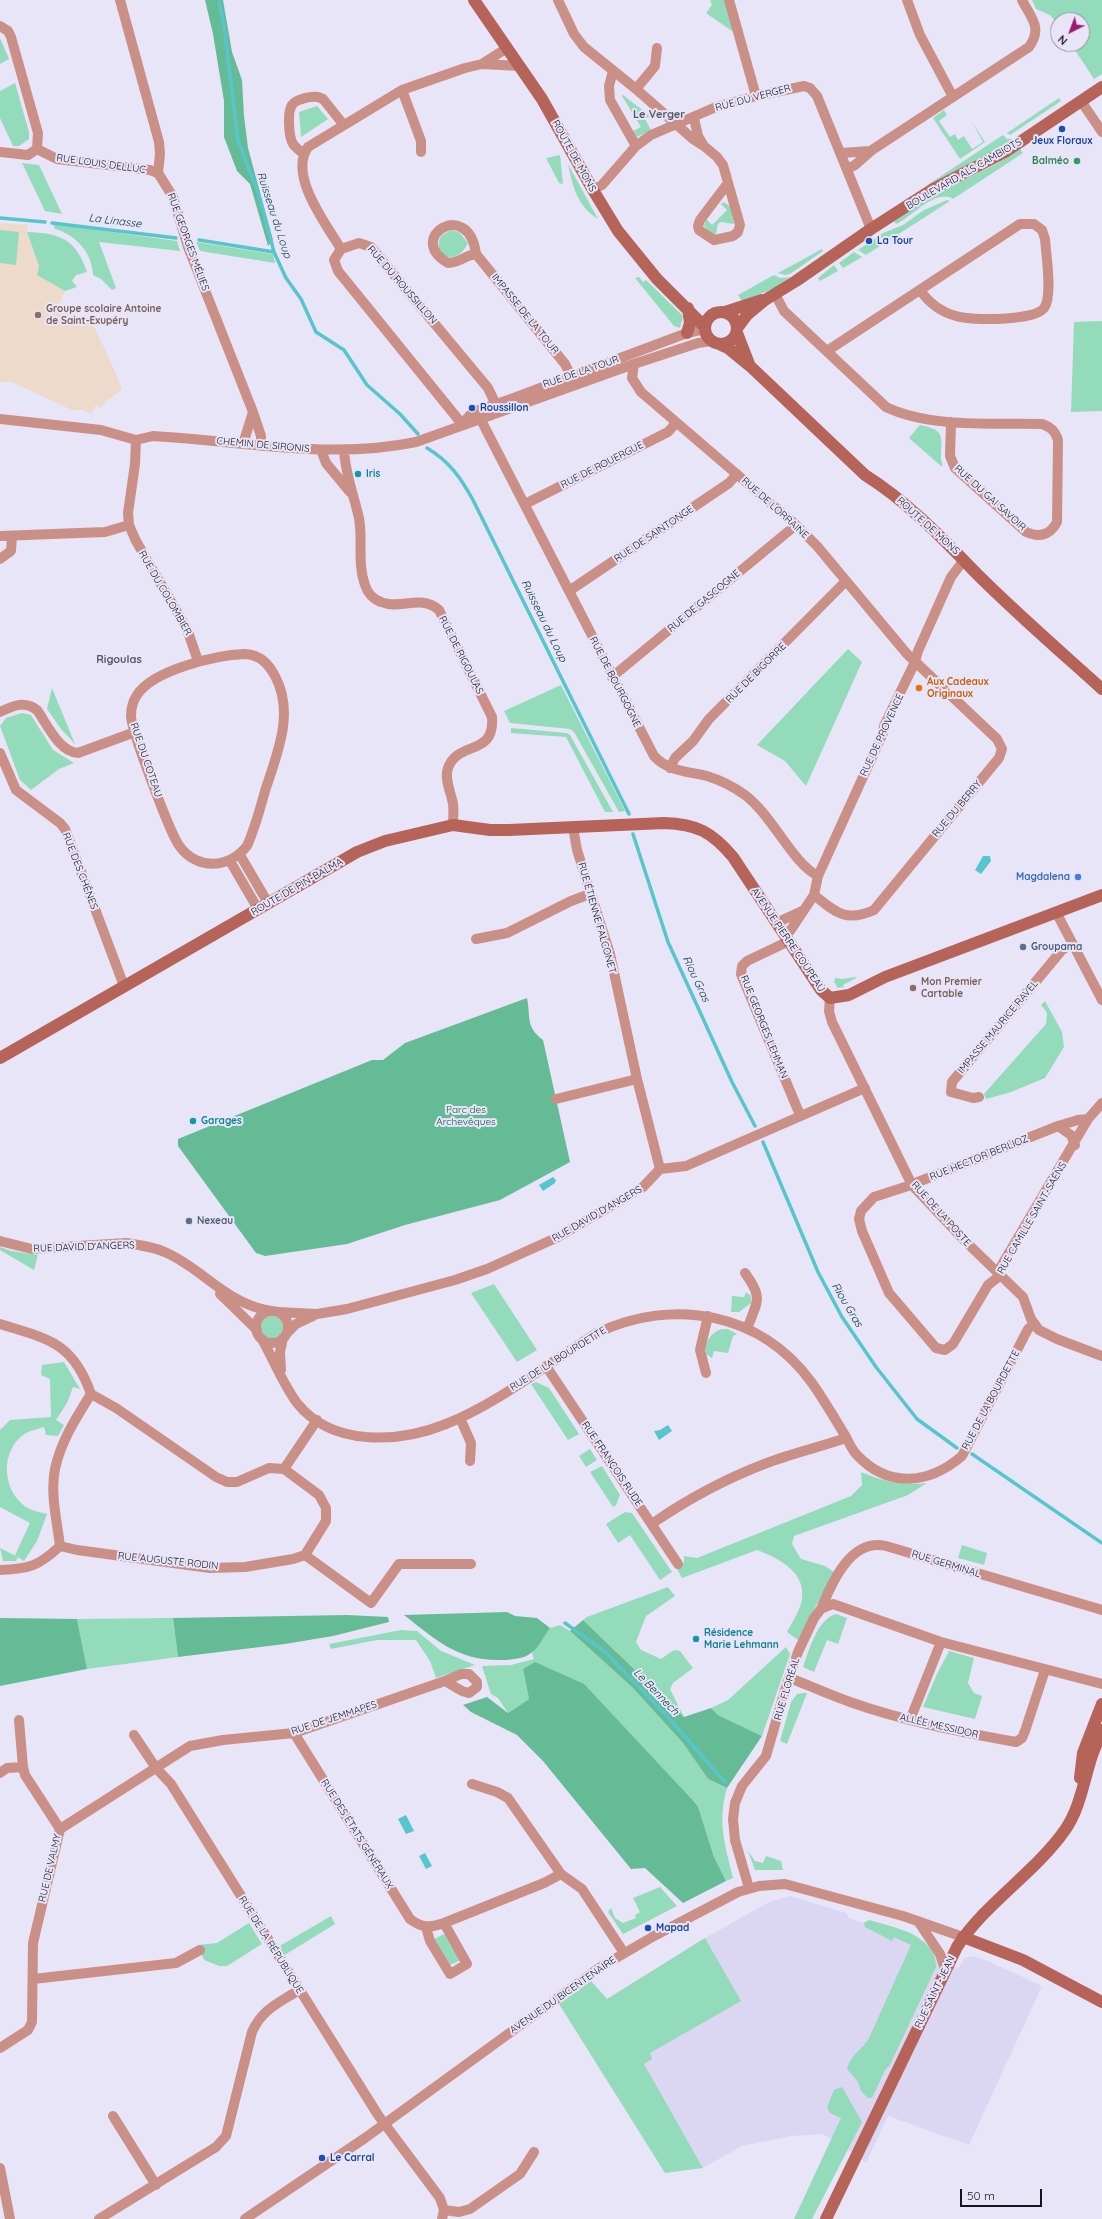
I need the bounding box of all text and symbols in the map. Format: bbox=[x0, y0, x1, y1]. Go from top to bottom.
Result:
north arrow bbox=[1050, 12, 1090, 52]
text: N bbox=[1055, 32, 1070, 48]
street label: RUE DU VERGER bbox=[714, 82, 792, 114]
district label: Le Verger bbox=[633, 108, 685, 122]
street label: ROUTE DE MONS bbox=[549, 118, 599, 194]
marker: Jeux Floraux bbox=[1057, 124, 1067, 134]
place label: Jeux Floraux bbox=[1032, 135, 1092, 147]
street label: BOULEVARD ALS CAMBIOTS bbox=[904, 136, 1024, 212]
street label: RUE LOUIS DELLUC bbox=[56, 152, 146, 176]
place label: Balméo bbox=[1032, 155, 1069, 167]
marker: Balméo bbox=[1072, 156, 1082, 166]
water label: Ruisseau du Loup bbox=[254, 170, 294, 260]
street label: RUE GEORGES MÉLIES bbox=[165, 191, 211, 293]
water label: La Linasse bbox=[88, 211, 142, 231]
place label: La Tour bbox=[877, 235, 913, 247]
marker: La Tour bbox=[864, 236, 874, 246]
street label: RUE DU ROUSSILLON bbox=[365, 243, 439, 327]
street label: IMPASSE DE LA TOUR bbox=[489, 271, 561, 357]
place label: Groupe scolaire Antoine de Saint-Exupéry bbox=[46, 303, 161, 326]
marker: Groupe scolaire Antoine de Saint-Exupéry bbox=[33, 310, 43, 320]
street label: RUE DE LA TOUR bbox=[541, 353, 621, 391]
place label: Roussillon bbox=[480, 402, 528, 414]
marker: Roussillon bbox=[467, 403, 477, 413]
street label: CHEMIN DE SIRONIS bbox=[216, 435, 310, 455]
street label: RUE DE ROUERGUE bbox=[559, 439, 645, 491]
street label: RUE DU GAI SAVOIR bbox=[952, 463, 1028, 533]
place label: Iris bbox=[366, 468, 380, 480]
marker: Iris bbox=[353, 469, 363, 479]
street label: RUE DE LORRAINE bbox=[739, 475, 811, 541]
street label: ROUTE DE MONS bbox=[894, 495, 962, 557]
street label: RUE DE SAINTONGE bbox=[612, 503, 696, 565]
street label: RUE DU COLOMBIER bbox=[136, 548, 194, 638]
street label: RUE DE GASCOGNE bbox=[665, 567, 743, 635]
water label: Ruisseau du Loup bbox=[518, 578, 570, 664]
street label: RUE DE RIGOULAS bbox=[436, 614, 486, 696]
street label: RUE DE BOURGOGNE bbox=[587, 635, 643, 729]
street label: RUE DE BIGORRE bbox=[723, 640, 789, 706]
district label: Rigoulas bbox=[96, 653, 142, 667]
place label: Aux Cadeaux Originaux bbox=[927, 676, 989, 700]
marker: Aux Cadeaux Originaux bbox=[914, 683, 924, 693]
street label: RUE DE PROVENCE bbox=[858, 692, 906, 778]
street label: RUE DU COTEAU bbox=[128, 721, 164, 799]
street label: RUE DU BERRY bbox=[930, 778, 984, 840]
street label: RUE DES CHÊNES bbox=[60, 831, 100, 911]
street label: ROUTE DE PIN-BALMA bbox=[249, 856, 345, 918]
street label: RUE ÉTIENNE FALCONET bbox=[575, 861, 619, 975]
place label: Magdalena bbox=[1016, 871, 1070, 883]
marker: Magdalena bbox=[1073, 872, 1083, 882]
street label: AVENUE PIERRE COUPEAU bbox=[749, 886, 827, 994]
place label: Groupama bbox=[1031, 941, 1082, 953]
marker: Groupama bbox=[1018, 942, 1028, 952]
water label: Riou Gras bbox=[680, 954, 712, 1004]
street label: RUE GEORGES LEHMAN bbox=[738, 974, 790, 1080]
place label: Mon Premier Cartable bbox=[921, 976, 982, 1000]
street label: IMPASSE MAURICE RAVEL bbox=[955, 978, 1041, 1076]
marker: Mon Premier Cartable bbox=[908, 983, 918, 993]
park label: Parc des Archevêques bbox=[436, 1104, 496, 1128]
place label: Garages bbox=[201, 1115, 242, 1127]
marker: Garages bbox=[188, 1116, 198, 1126]
street label: RUE HECTOR BERLIOZ bbox=[928, 1133, 1030, 1183]
street label: RUE CAMILLE SAINT-SAËNS bbox=[995, 1160, 1069, 1276]
street label: RUE DE LA POSTE bbox=[909, 1179, 973, 1249]
street label: RUE DAVID D'ANGERS bbox=[550, 1183, 644, 1245]
place label: Nexeau bbox=[197, 1215, 233, 1227]
marker: Nexeau bbox=[184, 1216, 194, 1226]
street label: RUE DAVID D'ANGERS bbox=[33, 1239, 135, 1255]
water label: Riou Gras bbox=[829, 1281, 865, 1329]
street label: RUE DE LA BOURDETTE bbox=[508, 1324, 608, 1394]
street label: RUE DE LA BOURDETTE bbox=[960, 1348, 1022, 1452]
street label: RUE FRANÇOIS RUDE bbox=[579, 1419, 645, 1509]
street label: RUE GERMINAL bbox=[910, 1548, 982, 1580]
street label: RUE AUGUSTE RODIN bbox=[117, 1550, 219, 1572]
place label: Résidence Marie Lehmann bbox=[704, 1627, 779, 1650]
marker: Résidence Marie Lehmann bbox=[691, 1634, 701, 1644]
street label: RUE FLORÉAL bbox=[772, 1656, 802, 1722]
water label: Le Bennech bbox=[631, 1666, 681, 1718]
street label: RUE DE JEMMAPES bbox=[290, 1698, 378, 1738]
street label: ALLÉE MESSIDOR bbox=[898, 1711, 980, 1741]
street label: RUE DES ÉTATS GÉNÉRAUX bbox=[318, 1777, 396, 1891]
street label: RUE DE VALMY bbox=[36, 1833, 64, 1903]
street label: RUE DE LA RÉPUBLIQUE bbox=[236, 1894, 306, 1996]
place label: Mapad bbox=[656, 1922, 689, 1934]
marker: Mapad bbox=[643, 1923, 653, 1933]
street label: AVENUE DU BICENTENAIRE bbox=[508, 1954, 618, 2036]
street label: RUE SAINT-JEAN bbox=[912, 1954, 958, 2030]
place label: Le Carral bbox=[330, 2152, 374, 2164]
marker: Le Carral bbox=[317, 2153, 327, 2163]
scale bar bbox=[962, 2181, 1044, 2207]
text: 50 m bbox=[967, 2188, 995, 2203]

